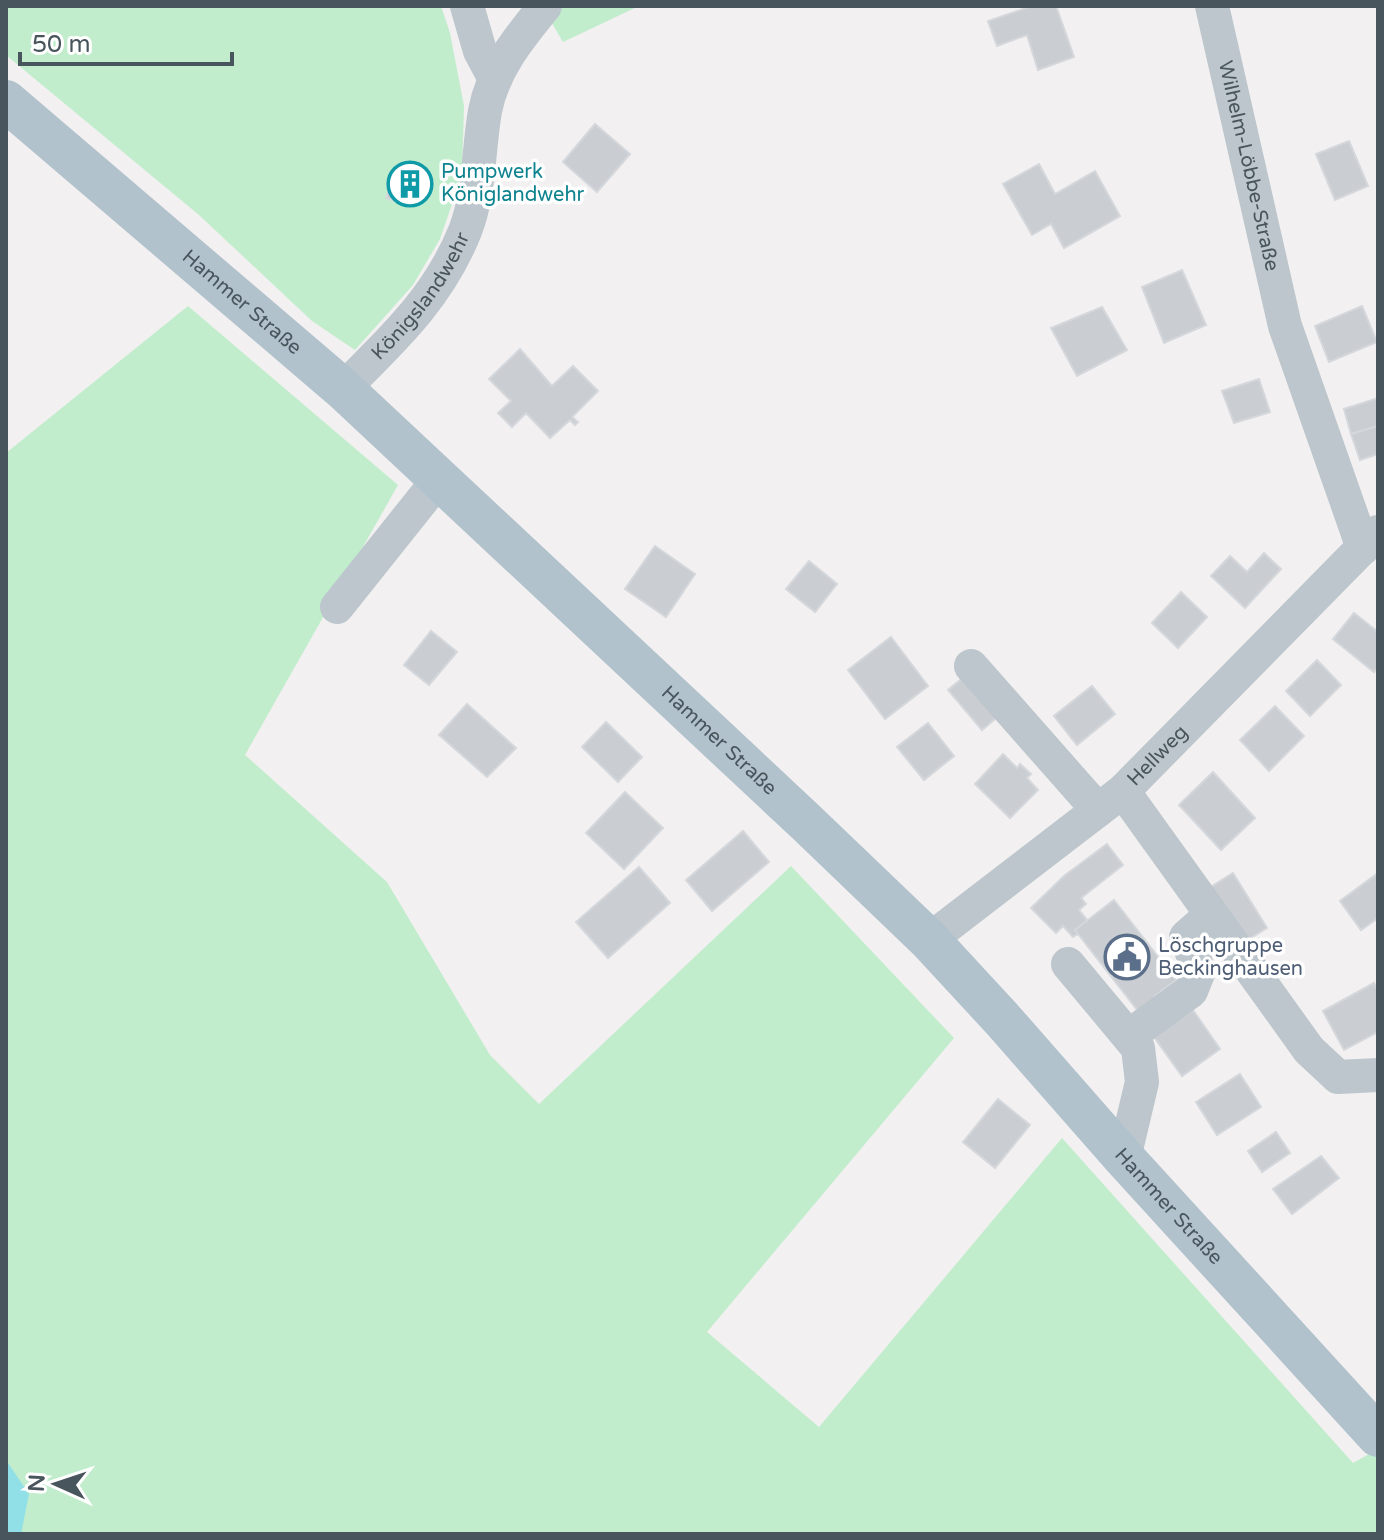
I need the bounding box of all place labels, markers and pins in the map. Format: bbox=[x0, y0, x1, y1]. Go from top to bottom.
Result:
building icon: Pumpwerk Königlandwehr bbox=[386, 160, 434, 208]
place label: Pumpwerk Königlandwehr bbox=[441, 160, 585, 207]
public building icon: Löschgruppe Beckinghausen bbox=[1103, 933, 1151, 981]
place label: Löschgruppe Beckinghausen bbox=[1158, 934, 1303, 981]

